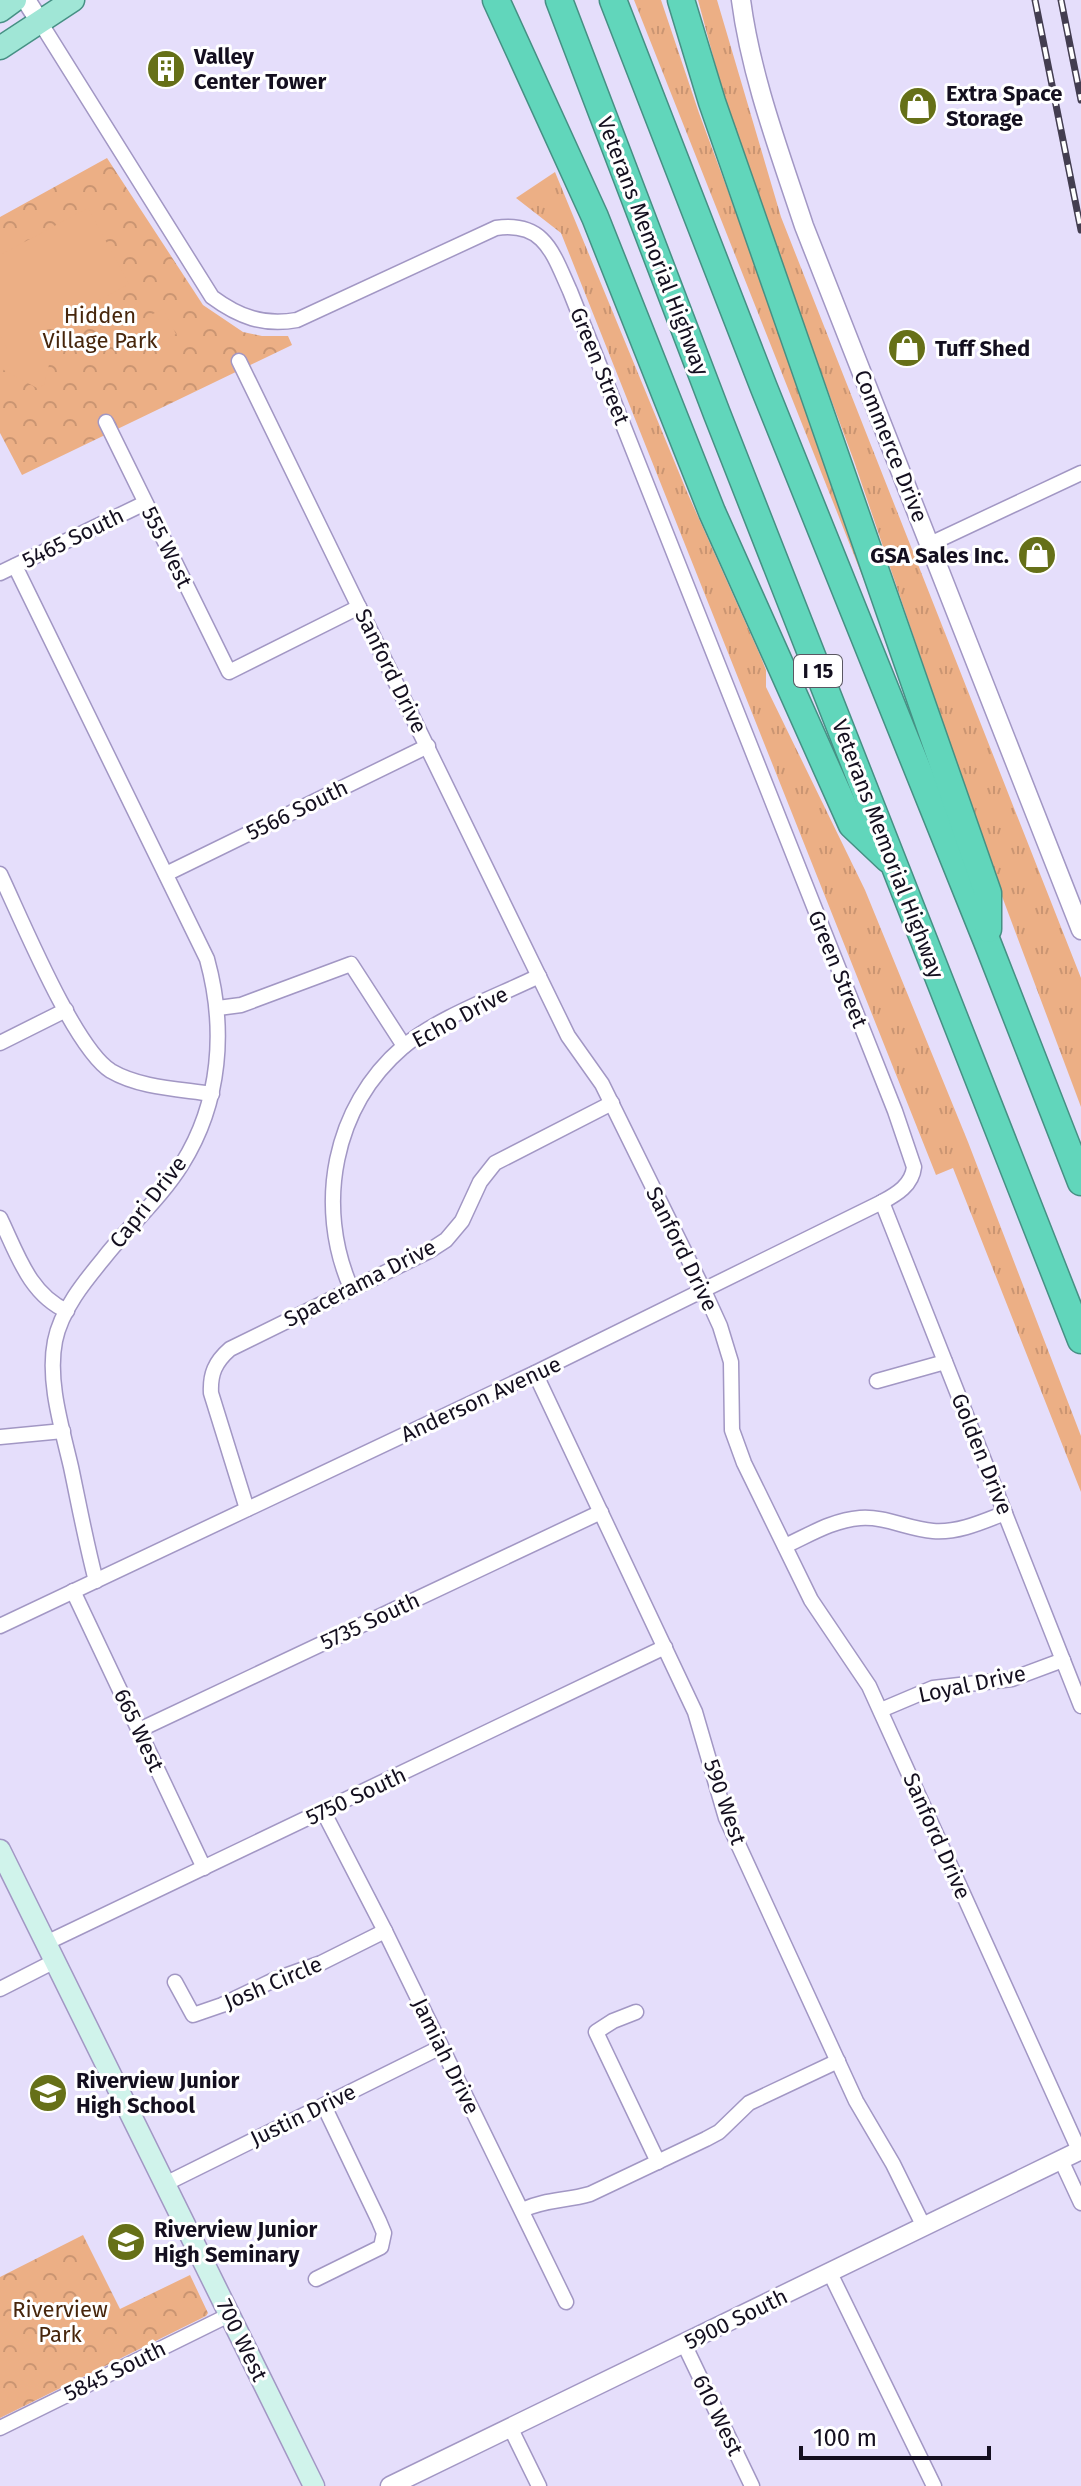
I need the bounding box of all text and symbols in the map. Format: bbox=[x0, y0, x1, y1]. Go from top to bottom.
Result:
place label: Valley Center Tower bbox=[193, 43, 326, 95]
building icon: Valley Center Tower bbox=[145, 48, 187, 90]
place label: Extra Space Storage bbox=[946, 80, 1062, 132]
shop icon: Extra Space Storage bbox=[897, 85, 939, 127]
street label: Veterans Memorial Highway bbox=[591, 113, 715, 379]
park label: Hidden Village Park bbox=[42, 302, 158, 354]
street label: Green Street bbox=[564, 303, 636, 429]
shop icon: Tuff Shed bbox=[886, 327, 928, 369]
place label: Tuff Shed bbox=[935, 335, 1030, 362]
street label: Commerce Drive bbox=[848, 366, 934, 526]
street label: 5465 South bbox=[18, 502, 128, 574]
street label: 555 West bbox=[136, 502, 198, 592]
shop icon: GSA Sales Inc. bbox=[1016, 534, 1058, 576]
place label: GSA Sales Inc. bbox=[870, 542, 1009, 569]
street label: Sanford Drive bbox=[349, 604, 433, 738]
road number: I 15 bbox=[794, 655, 842, 687]
street label: Veterans Memorial Highway bbox=[826, 716, 950, 982]
street label: 5566 South bbox=[242, 774, 352, 846]
street label: Green Street bbox=[802, 906, 874, 1032]
street label: Echo Drive bbox=[407, 980, 513, 1054]
street label: Capri Drive bbox=[104, 1151, 192, 1253]
street label: Sanford Drive bbox=[640, 1182, 724, 1316]
street label: Spacerama Drive bbox=[280, 1233, 440, 1333]
street label: Anderson Avenue bbox=[397, 1350, 565, 1448]
street label: Golden Drive bbox=[945, 1389, 1019, 1519]
street label: 5735 South bbox=[316, 1586, 424, 1656]
street label: Loyal Drive bbox=[916, 1659, 1028, 1709]
street label: 665 West bbox=[108, 1684, 170, 1776]
street label: 590 West bbox=[698, 1756, 752, 1848]
street label: 5750 South bbox=[302, 1761, 410, 1831]
street label: Sanford Drive bbox=[897, 1769, 977, 1903]
street label: Josh Circle bbox=[220, 1950, 326, 2016]
street label: Jamiah Drive bbox=[406, 1993, 486, 2119]
place label: Riverview Junior High School bbox=[76, 2067, 239, 2119]
school or university icon: Riverview Junior High School bbox=[27, 2072, 69, 2114]
street label: Justin Drive bbox=[246, 2078, 360, 2152]
place label: Riverview Junior High Seminary bbox=[154, 2216, 317, 2268]
school or university icon: Riverview Junior High Seminary bbox=[105, 2221, 147, 2263]
street label: 5900 South bbox=[680, 2283, 792, 2355]
street label: 700 West bbox=[211, 2295, 273, 2386]
park label: Riverview Park bbox=[12, 2296, 108, 2348]
street label: 5845 South bbox=[60, 2335, 170, 2407]
street label: 610 West bbox=[687, 2370, 749, 2460]
scale bar bbox=[801, 2410, 989, 2460]
text: 100 m bbox=[813, 2424, 877, 2452]

